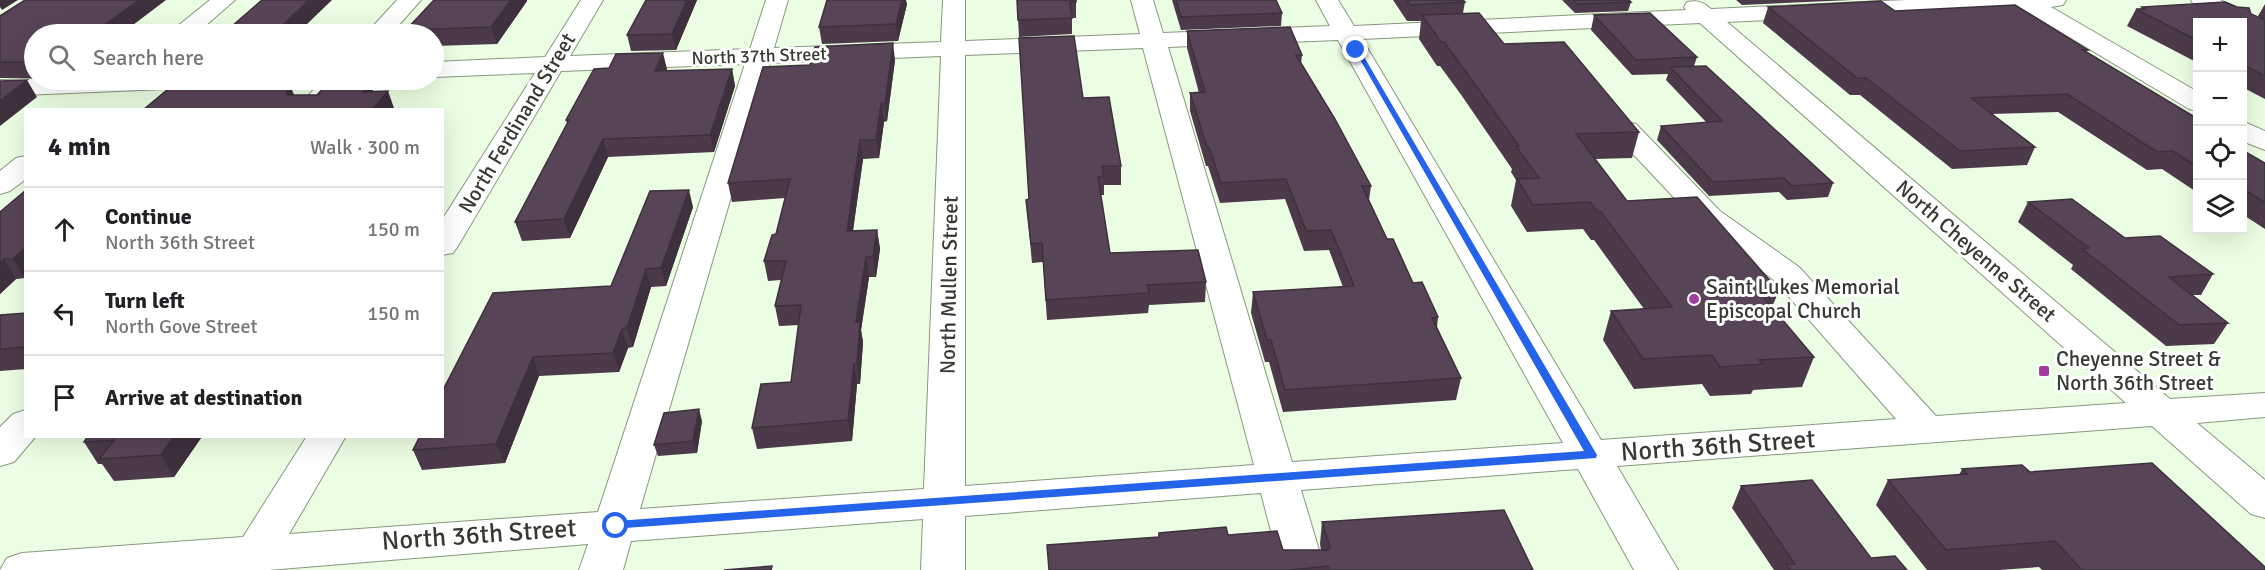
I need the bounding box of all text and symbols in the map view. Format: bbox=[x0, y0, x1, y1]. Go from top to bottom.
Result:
map controls bbox=[2193, 18, 2247, 234]
button: + bbox=[2193, 18, 2247, 72]
search box bbox=[24, 24, 444, 90]
street label: North Ferdinand Street bbox=[453, 28, 581, 218]
route end bbox=[1342, 36, 1368, 62]
icon: search bbox=[45, 41, 78, 74]
street label: North 37th Street bbox=[691, 43, 827, 69]
text: Search here bbox=[93, 44, 204, 71]
button: − bbox=[2193, 72, 2247, 126]
button: locate bbox=[2193, 126, 2247, 180]
text: 4 min bbox=[48, 131, 111, 163]
text: Walk · 300 m bbox=[310, 135, 420, 160]
street label: North Cheyenne Street bbox=[1891, 174, 2061, 328]
button: layers bbox=[2193, 180, 2247, 234]
street label: North Mullen Street bbox=[934, 196, 964, 374]
text: Continue bbox=[105, 203, 192, 230]
icon: ahead bbox=[48, 213, 81, 246]
text: 150 m bbox=[367, 217, 420, 242]
text: North 36th Street bbox=[105, 230, 255, 255]
place label: Saint Lukes Memorial Episcopal Church bbox=[1706, 274, 1900, 324]
text: Turn left bbox=[105, 287, 185, 314]
marker: Saint Lukes Memorial Episcopal Church bbox=[1687, 292, 1701, 306]
icon: left bbox=[48, 297, 81, 330]
text: 150 m bbox=[367, 301, 420, 326]
text: North Gove Street bbox=[105, 314, 257, 339]
place label: Cheyenne Street & North 36th Street bbox=[2056, 346, 2221, 396]
marker: Cheyenne Street & North 36th Street bbox=[2037, 364, 2051, 378]
icon: arrive bbox=[48, 381, 81, 414]
text: Arrive at destination bbox=[105, 384, 302, 411]
street label: North 36th Street bbox=[1620, 423, 1816, 469]
street label: North 36th Street bbox=[381, 512, 577, 558]
route start bbox=[602, 512, 628, 538]

